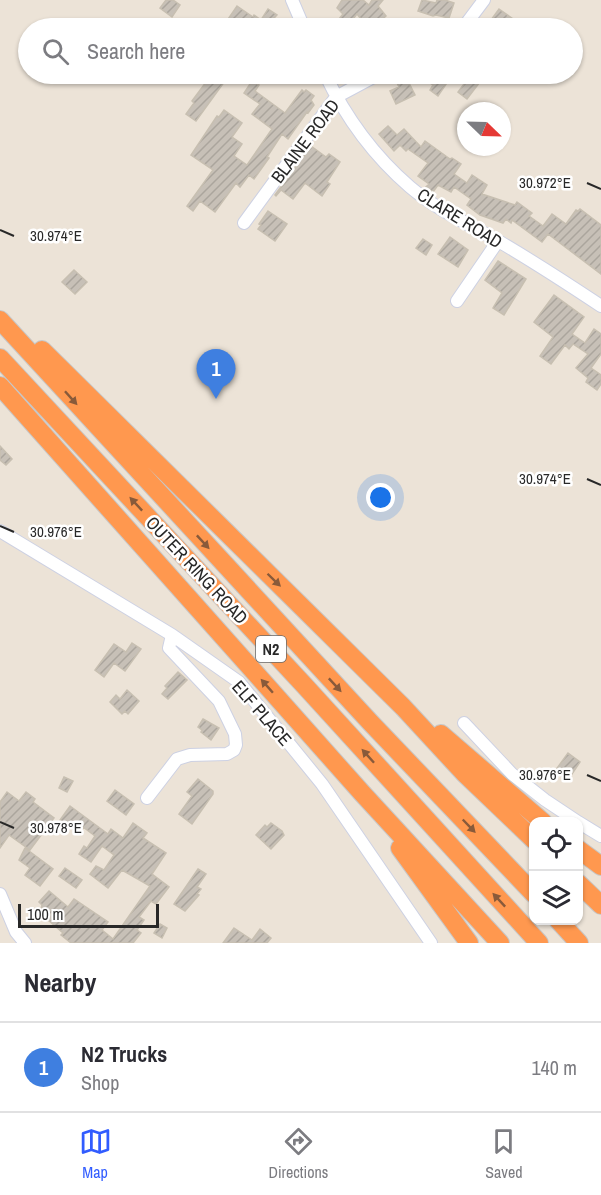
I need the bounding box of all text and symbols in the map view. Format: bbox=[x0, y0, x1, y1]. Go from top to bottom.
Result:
search box bbox=[18, 18, 583, 84]
icon: search bbox=[39, 35, 72, 68]
text: Search here bbox=[87, 36, 185, 66]
street label: BLAINE ROAD bbox=[265, 94, 345, 188]
north arrow bbox=[457, 102, 511, 156]
text: 30.972°E bbox=[519, 172, 571, 193]
street label: CLARE ROAD bbox=[413, 182, 507, 254]
text: 30.974°E bbox=[30, 225, 82, 246]
pin: 1 bbox=[196, 350, 236, 399]
one-way arrow bbox=[63, 391, 77, 405]
text: 30.974°E bbox=[519, 468, 571, 489]
your location bbox=[366, 483, 395, 512]
one-way arrow bbox=[130, 498, 144, 512]
street label: OUTER RING ROAD bbox=[140, 510, 254, 630]
text: 30.976°E bbox=[30, 521, 82, 542]
one-way arrow bbox=[196, 534, 210, 549]
one-way arrow bbox=[266, 573, 281, 587]
road number: N2 bbox=[256, 636, 286, 662]
street label: ELF PLACE bbox=[226, 675, 298, 751]
one-way arrow bbox=[328, 677, 342, 691]
one-way arrow bbox=[261, 679, 274, 694]
one-way arrow bbox=[362, 749, 375, 764]
text: 30.976°E bbox=[519, 764, 571, 785]
text: 30.978°E bbox=[30, 817, 82, 838]
map controls bbox=[529, 817, 583, 925]
button: locate bbox=[529, 817, 583, 871]
one-way arrow bbox=[462, 819, 476, 834]
button: layers bbox=[529, 871, 583, 925]
one-way arrow bbox=[493, 893, 507, 907]
scale bar bbox=[18, 901, 159, 928]
text: 100 m bbox=[27, 903, 63, 925]
text: Nearby bbox=[24, 965, 96, 1000]
text: N2 Trucks bbox=[81, 1039, 167, 1069]
text: 1 bbox=[39, 1054, 48, 1081]
text: 140 m bbox=[531, 1054, 577, 1081]
text: Shop bbox=[81, 1069, 119, 1096]
tab: Map bbox=[79, 1125, 112, 1183]
tab: Directions bbox=[269, 1125, 328, 1183]
tab: Saved bbox=[485, 1125, 523, 1183]

